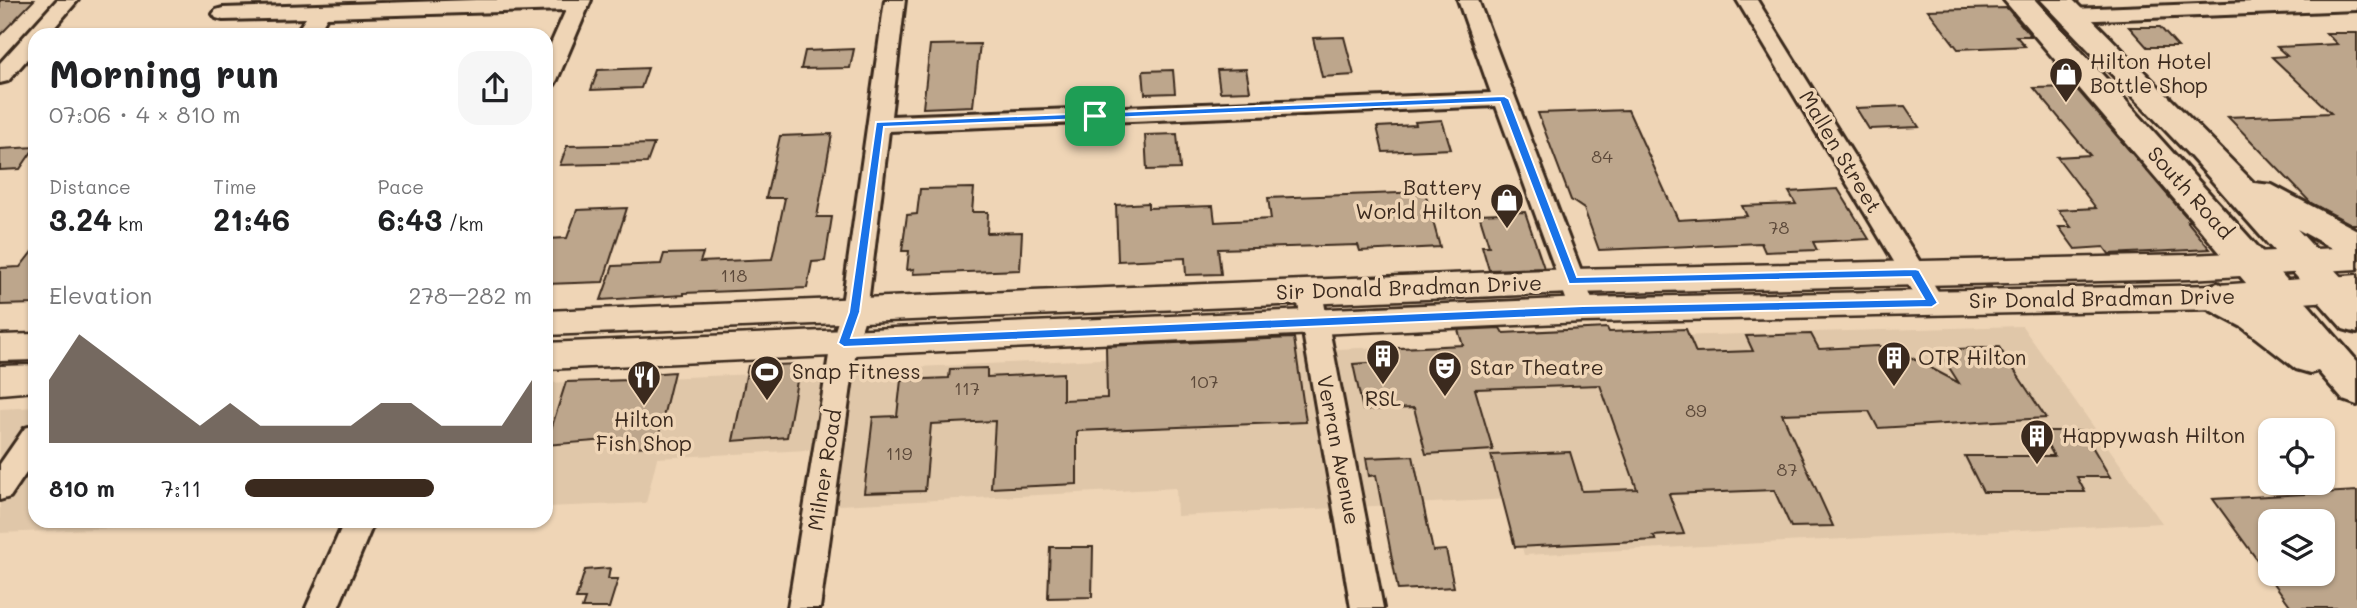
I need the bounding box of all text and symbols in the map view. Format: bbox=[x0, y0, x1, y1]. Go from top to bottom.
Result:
place label: Hilton Hotel Bottle Shop bbox=[2090, 47, 2212, 98]
text: Morning run bbox=[49, 48, 279, 98]
button: share bbox=[458, 51, 532, 125]
shop icon: Hilton Hotel Bottle Shop bbox=[2047, 55, 2085, 104]
street label: Mallen Street bbox=[1794, 85, 1889, 218]
pin bbox=[1065, 86, 1125, 146]
icon: arrive bbox=[1076, 97, 1114, 135]
text: 07:06 · 4 × 810 m bbox=[49, 99, 241, 129]
street label: South Road bbox=[2142, 140, 2240, 244]
house number: 84 bbox=[1591, 144, 1613, 168]
place label: Battery World Hilton bbox=[1355, 173, 1482, 224]
text: Distance bbox=[49, 174, 131, 199]
text: Time bbox=[213, 174, 257, 199]
text: Pace bbox=[378, 174, 424, 199]
shop icon: Battery World Hilton bbox=[1488, 181, 1526, 230]
text: 3.24 bbox=[49, 199, 112, 239]
text: 21:46 bbox=[213, 199, 290, 239]
text: 6:43 bbox=[378, 199, 442, 239]
text: km bbox=[112, 211, 143, 236]
text: /km bbox=[442, 211, 484, 236]
house number: 78 bbox=[1769, 215, 1790, 239]
house number: 118 bbox=[721, 263, 748, 287]
street label: Sir Donald Bradman Drive bbox=[1276, 268, 1542, 305]
text: Elevation bbox=[49, 280, 152, 310]
text: 278–282 m bbox=[408, 280, 532, 310]
street label: Sir Donald Bradman Drive bbox=[1969, 282, 2235, 313]
building icon: RSL bbox=[1364, 337, 1402, 386]
building icon: OTR Hilton bbox=[1875, 339, 1913, 388]
place label: OTR Hilton bbox=[1918, 343, 2027, 370]
theatre icon: Star Theatre bbox=[1426, 349, 1464, 398]
sports icon: Snap Fitness bbox=[748, 353, 786, 402]
place label: Star Theatre bbox=[1470, 353, 1604, 380]
place label: Snap Fitness bbox=[792, 357, 921, 384]
restaurant icon: Hilton Fish Shop bbox=[625, 358, 663, 407]
house number: 107 bbox=[1189, 369, 1219, 393]
street label: Verran Avenue bbox=[1312, 373, 1367, 527]
house number: 117 bbox=[954, 376, 980, 400]
place label: RSL bbox=[1365, 384, 1401, 411]
house number: 89 bbox=[1685, 398, 1707, 422]
place label: Hilton Fish Shop bbox=[596, 405, 692, 456]
street label: Milner Road bbox=[801, 407, 846, 532]
building icon: Happywash Hilton bbox=[2018, 417, 2056, 466]
map controls bbox=[2258, 418, 2335, 586]
button: locate bbox=[2258, 418, 2335, 495]
place label: Happywash Hilton bbox=[2062, 421, 2245, 448]
house number: 119 bbox=[886, 441, 913, 465]
house number: 87 bbox=[1777, 457, 1797, 481]
text: 810 m bbox=[49, 473, 115, 503]
text: 7:11 bbox=[161, 473, 201, 503]
button: layers bbox=[2258, 509, 2335, 586]

